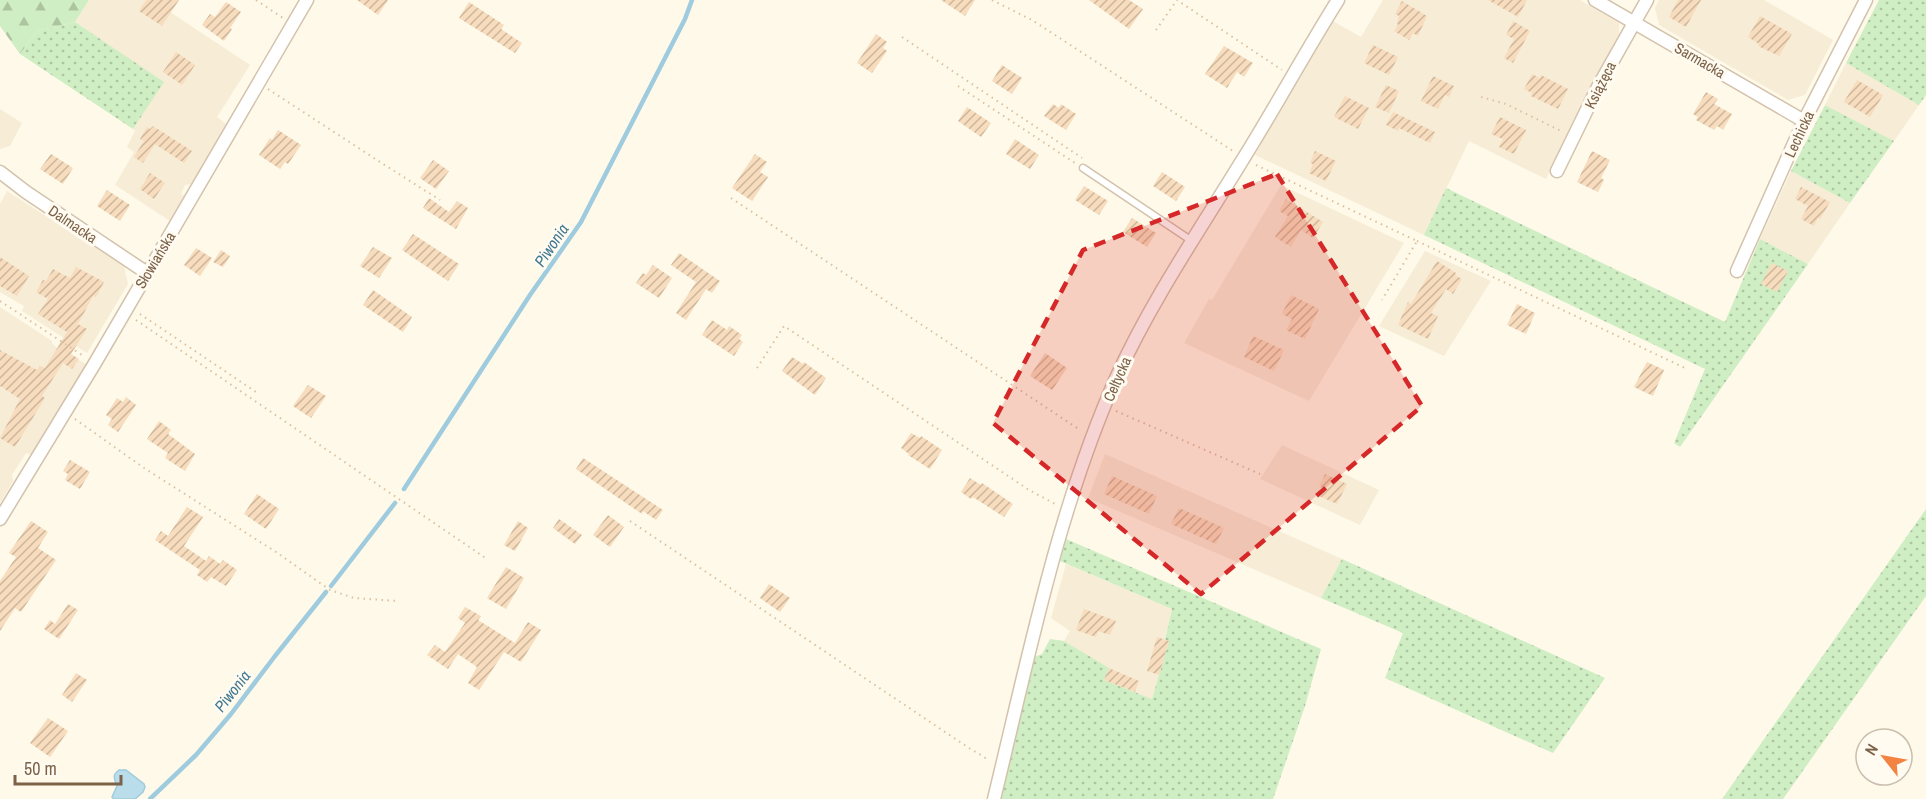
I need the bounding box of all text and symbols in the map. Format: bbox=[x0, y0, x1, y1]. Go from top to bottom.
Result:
street label: Sarmacka bbox=[1671, 37, 1729, 83]
street label: Książęca bbox=[1579, 58, 1621, 112]
street label: Lechicka bbox=[1779, 107, 1819, 161]
street label: Dalmacka bbox=[44, 200, 102, 248]
water label: Piwonia bbox=[529, 219, 573, 271]
street label: Słowiańska bbox=[130, 228, 180, 292]
street label: Celtycka bbox=[1098, 353, 1136, 405]
water label: Piwonia bbox=[209, 666, 255, 716]
north arrow bbox=[1854, 727, 1914, 787]
text: N bbox=[1859, 740, 1883, 759]
scale bar bbox=[15, 748, 122, 786]
text: 50 m bbox=[24, 756, 57, 781]

